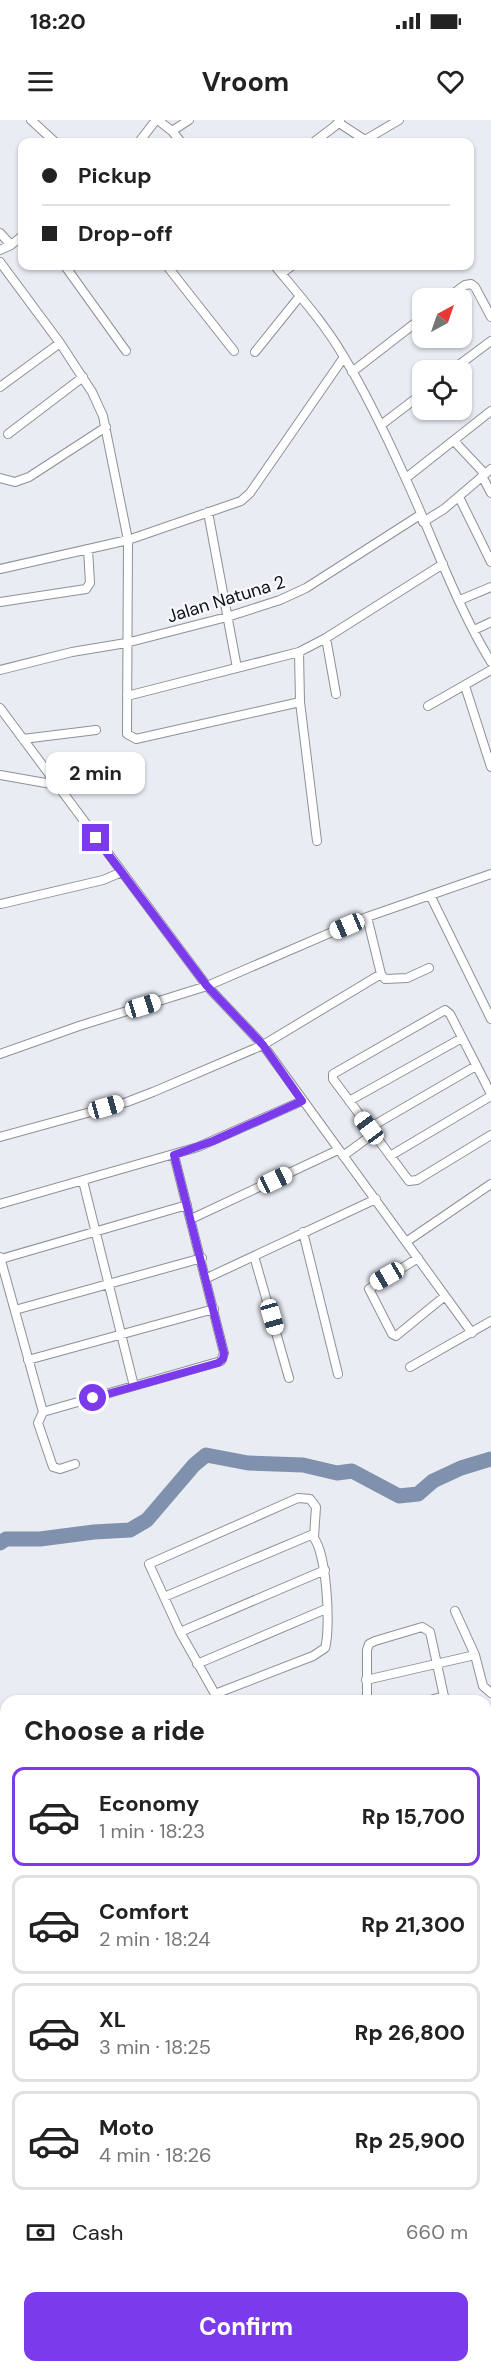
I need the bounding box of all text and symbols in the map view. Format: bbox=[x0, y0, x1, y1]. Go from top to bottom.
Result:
text: 18:20 bbox=[30, 7, 86, 36]
text: Vroom bbox=[202, 64, 289, 99]
icon: menu bbox=[24, 65, 57, 98]
icon: heart bbox=[434, 65, 467, 98]
text: Pickup bbox=[78, 161, 152, 190]
text: Drop-off bbox=[78, 219, 173, 248]
north arrow bbox=[412, 288, 472, 348]
map controls bbox=[412, 288, 472, 420]
button: locate bbox=[412, 360, 472, 420]
street label: Jalan Natuna 2 bbox=[164, 570, 288, 628]
callout: 2 min bbox=[46, 751, 146, 793]
text: 2 min bbox=[69, 760, 122, 786]
route end bbox=[82, 824, 109, 851]
car bbox=[327, 911, 367, 941]
car bbox=[123, 992, 163, 1020]
car bbox=[86, 1093, 126, 1121]
car bbox=[351, 1108, 387, 1148]
car bbox=[255, 1164, 295, 1196]
car bbox=[367, 1259, 407, 1293]
car bbox=[258, 1297, 286, 1337]
route start bbox=[79, 1384, 106, 1411]
text: Choose a ride bbox=[24, 1713, 205, 1748]
text: Economy bbox=[99, 1789, 199, 1818]
icon: car bbox=[27, 1790, 81, 1844]
text: Rp 15,700 bbox=[362, 1802, 465, 1831]
text: 1 min · 18:23 bbox=[99, 1818, 205, 1844]
text: Comfort bbox=[99, 1897, 189, 1926]
icon: car bbox=[27, 1898, 81, 1952]
text: Rp 21,300 bbox=[361, 1910, 465, 1939]
text: 2 min · 18:24 bbox=[99, 1926, 210, 1952]
text: XL bbox=[99, 2005, 126, 2034]
icon: car bbox=[27, 2006, 81, 2060]
text: Rp 26,800 bbox=[355, 2018, 465, 2047]
text: 3 min · 18:25 bbox=[99, 2034, 211, 2060]
text: Moto bbox=[99, 2113, 154, 2142]
icon: car bbox=[27, 2114, 81, 2168]
text: Rp 25,900 bbox=[355, 2126, 465, 2155]
text: 4 min · 18:26 bbox=[99, 2142, 212, 2168]
icon: cash bbox=[24, 2216, 57, 2249]
text: Cash bbox=[72, 2218, 123, 2247]
text: 660 m bbox=[406, 2219, 468, 2245]
button: Confirm bbox=[24, 2292, 468, 2361]

